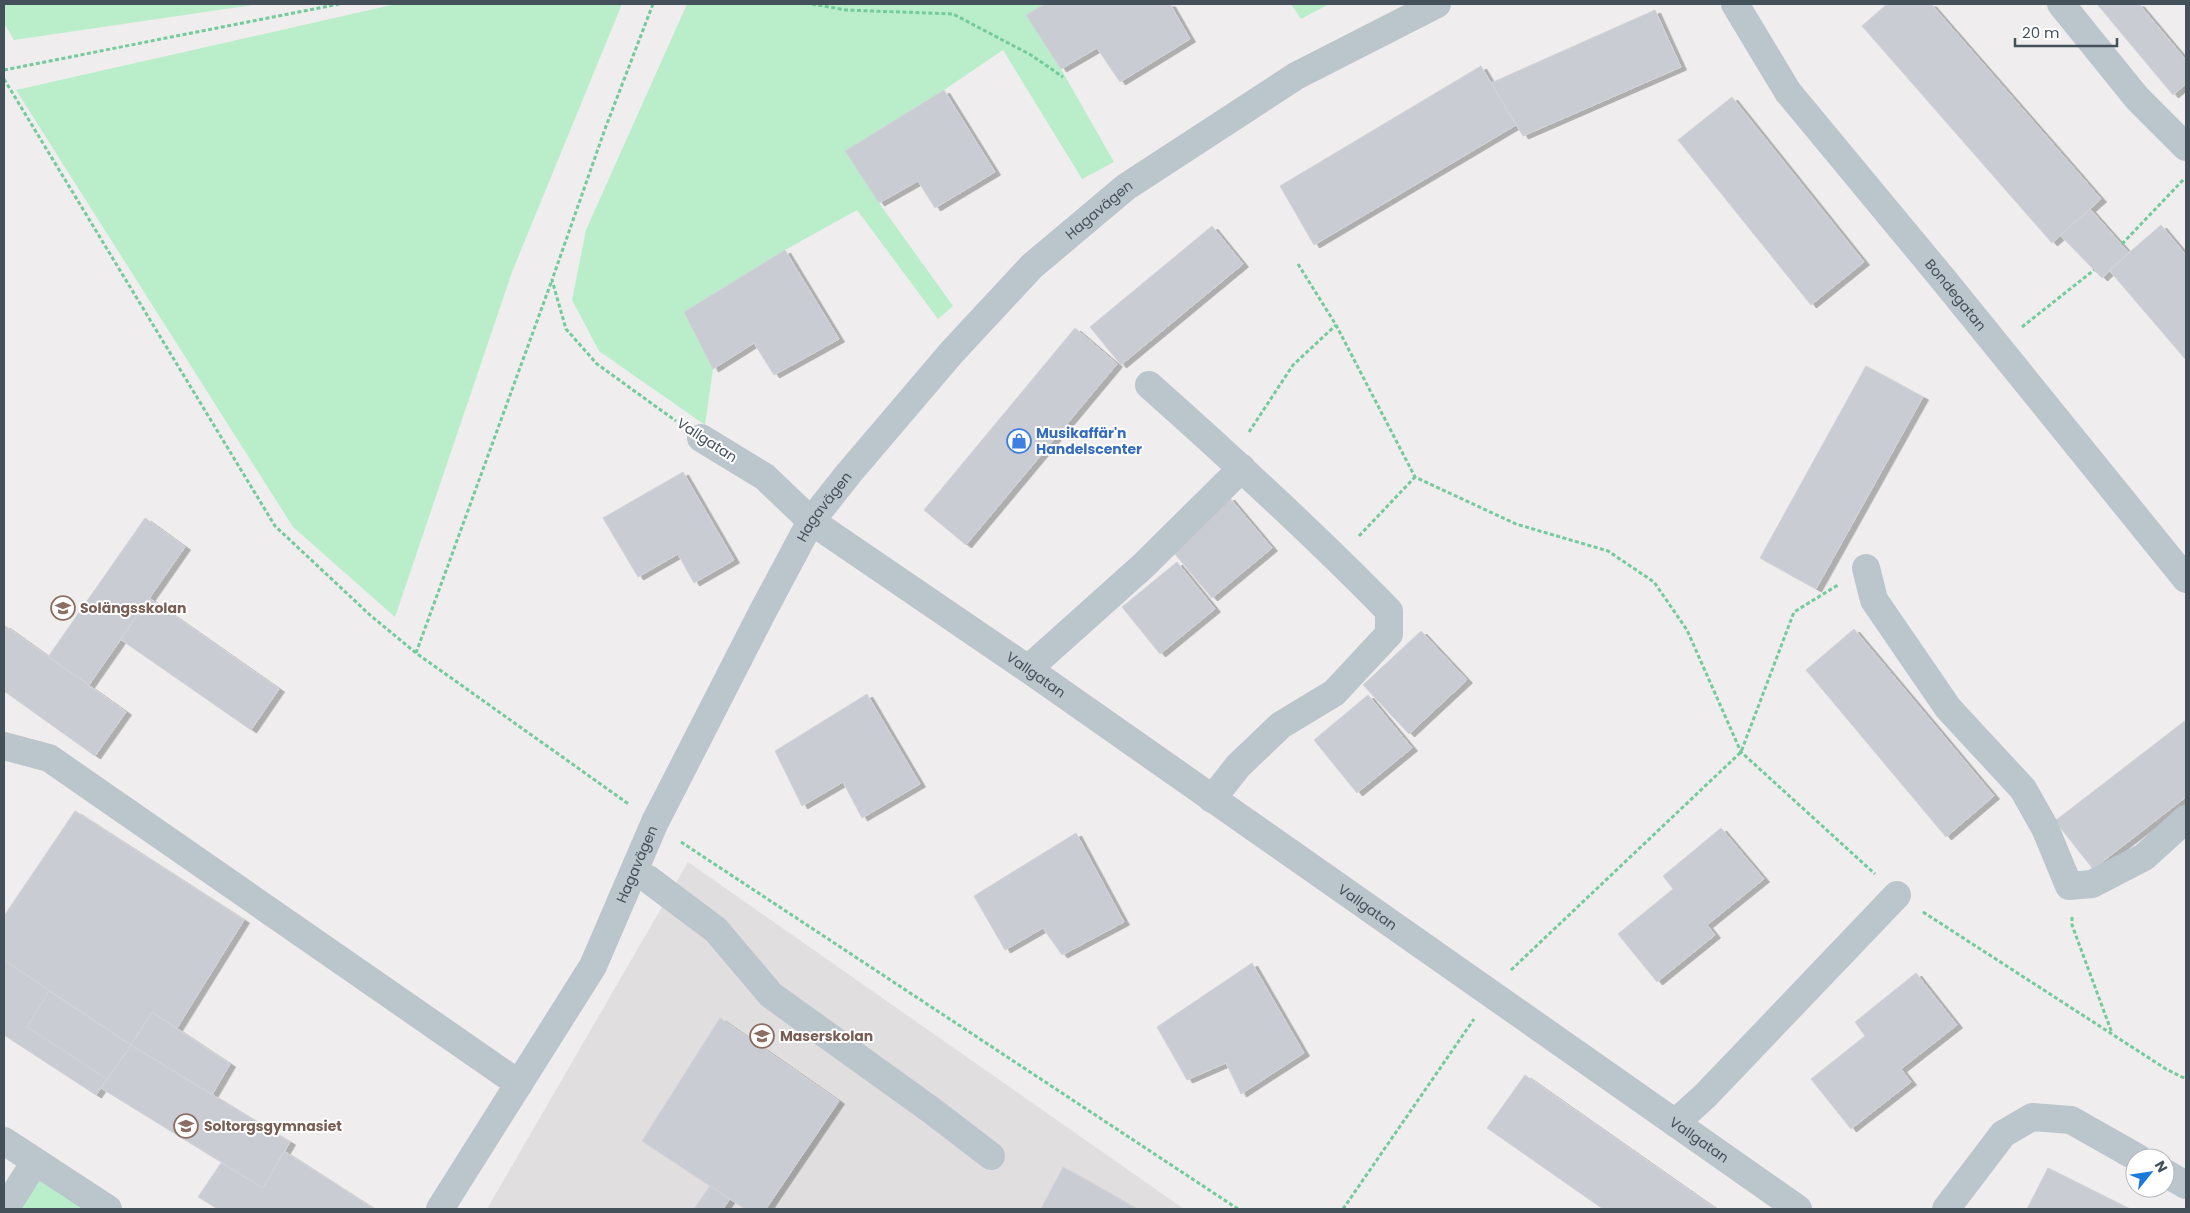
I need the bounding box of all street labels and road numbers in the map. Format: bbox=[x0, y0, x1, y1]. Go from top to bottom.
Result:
street label: Hagavägen bbox=[1061, 175, 1136, 244]
street label: Bondegatan bbox=[1920, 255, 1991, 335]
street label: Vallgatan bbox=[673, 413, 741, 467]
street label: Hagavägen bbox=[792, 468, 856, 545]
street label: Vallgatan bbox=[1002, 647, 1070, 702]
street label: Hagavägen bbox=[611, 822, 662, 906]
street label: Vallgatan bbox=[1334, 879, 1401, 935]
street label: Vallgatan bbox=[1665, 1112, 1733, 1167]

